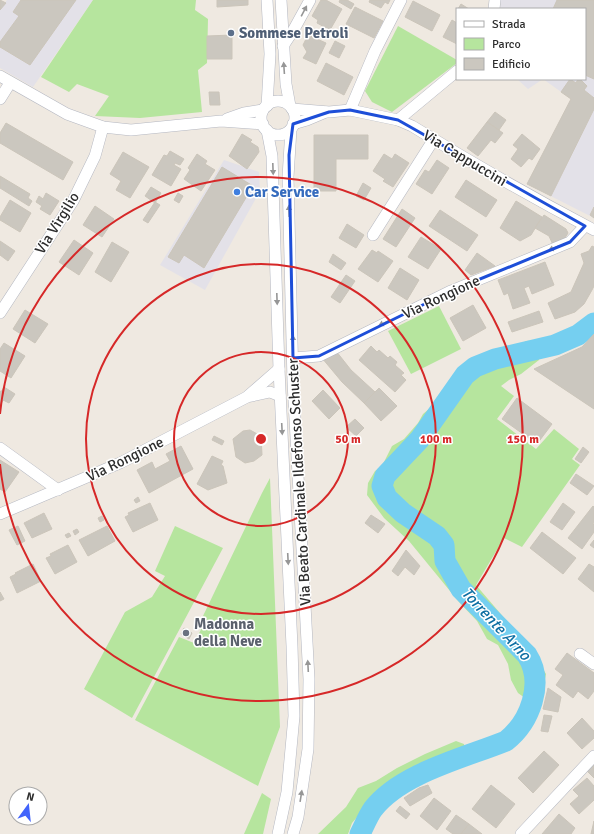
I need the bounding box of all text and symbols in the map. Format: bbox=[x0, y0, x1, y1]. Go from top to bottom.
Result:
one-way arrow bbox=[300, 6, 307, 17]
legend bbox=[456, 8, 586, 80]
text: Strada bbox=[492, 17, 526, 32]
place label: Sommese Petroli bbox=[239, 24, 348, 42]
marker: Sommese Petroli bbox=[226, 28, 236, 38]
text: Parco bbox=[492, 37, 521, 52]
text: Edificio bbox=[492, 57, 530, 72]
one-way arrow bbox=[281, 62, 288, 74]
street label: Via Cappuccini bbox=[420, 126, 510, 190]
one-way arrow bbox=[270, 163, 276, 176]
place label: Car Service bbox=[245, 183, 319, 201]
marker: Car Service bbox=[232, 187, 242, 197]
street label: Via Virgilio bbox=[31, 188, 83, 257]
one-way arrow bbox=[286, 204, 292, 217]
one-way arrow bbox=[548, 246, 560, 252]
street label: Via Rongione bbox=[399, 271, 483, 323]
one-way arrow bbox=[274, 293, 280, 306]
one-way arrow bbox=[379, 320, 390, 327]
one-way arrow bbox=[290, 334, 296, 347]
street label: Via Beato Cardinale Ildefonso Schuster bbox=[284, 357, 314, 606]
one-way arrow bbox=[278, 423, 285, 435]
centre of rings bbox=[254, 432, 268, 446]
text: 50 m bbox=[335, 432, 361, 447]
text: 100 m bbox=[420, 432, 452, 447]
text: 150 m bbox=[507, 432, 539, 447]
street label: Via Rongione bbox=[83, 433, 167, 485]
one-way arrow bbox=[285, 553, 291, 566]
water label: Torrente Arno bbox=[457, 583, 535, 665]
place label: Madonna della Neve bbox=[194, 615, 262, 650]
marker: Madonna della Neve bbox=[181, 628, 191, 638]
one-way arrow bbox=[305, 659, 311, 672]
north arrow bbox=[8, 786, 48, 826]
text: N bbox=[25, 790, 36, 804]
one-way arrow bbox=[298, 790, 304, 802]

